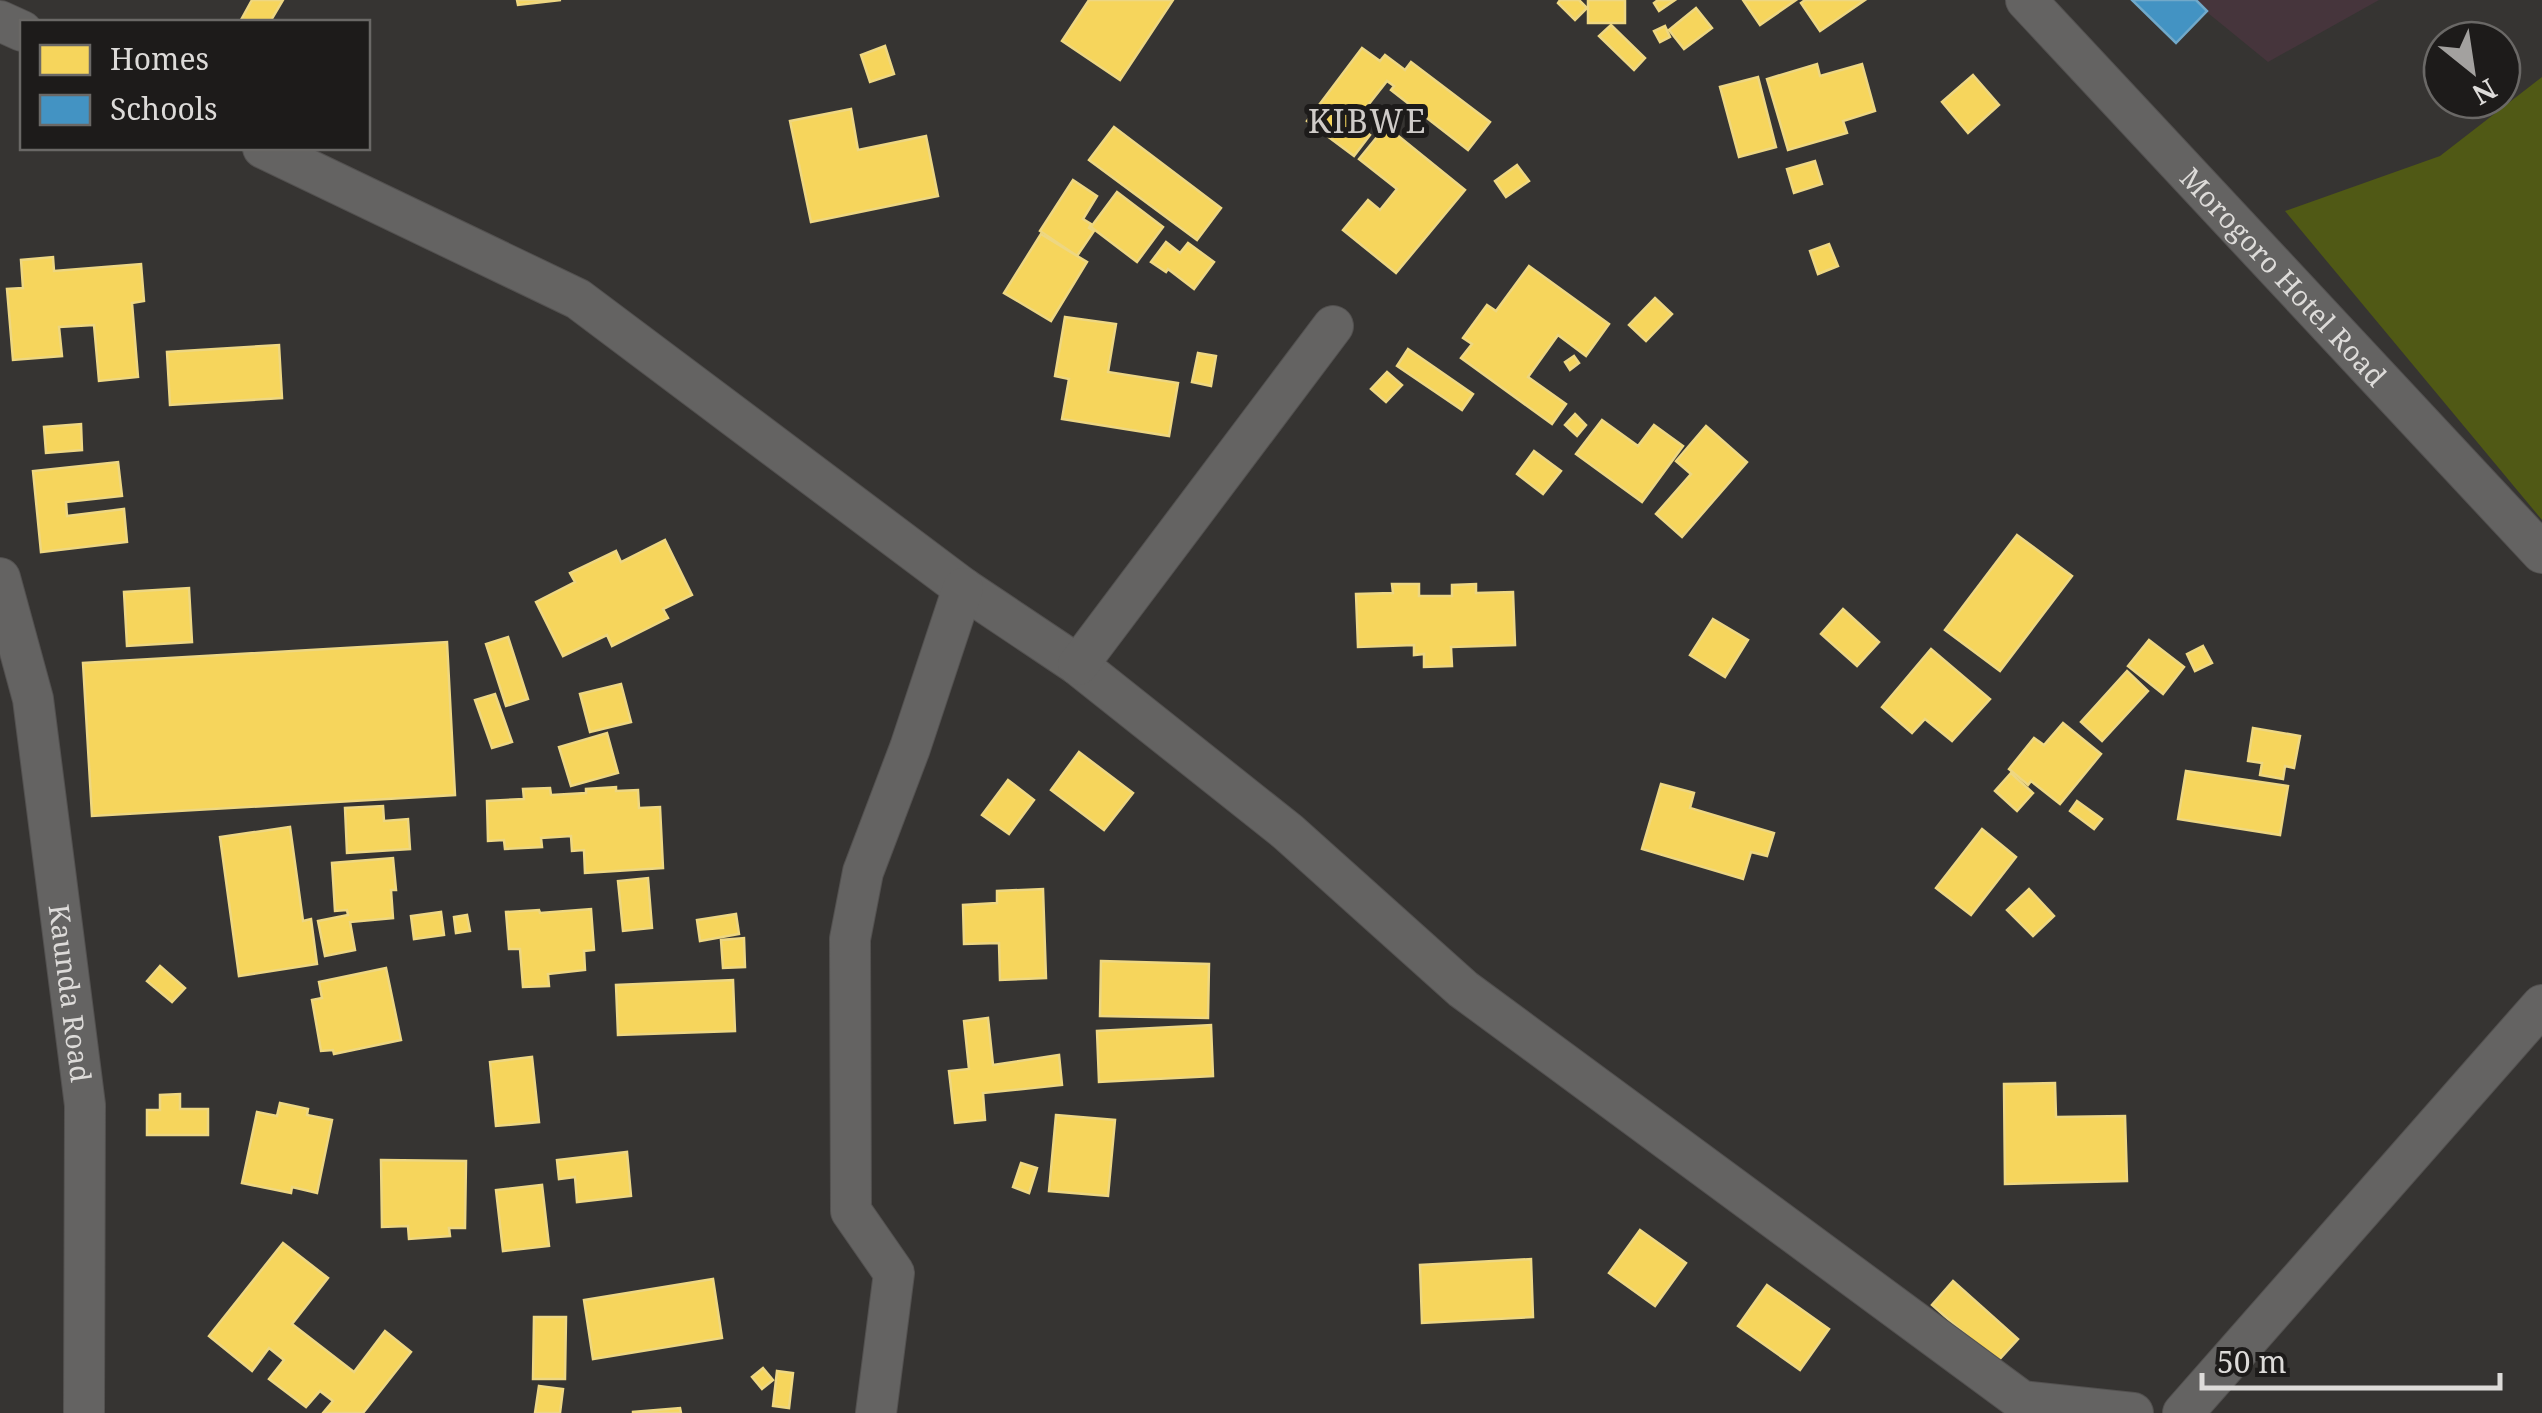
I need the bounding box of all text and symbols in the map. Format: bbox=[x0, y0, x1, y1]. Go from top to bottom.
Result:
legend bbox=[20, 20, 370, 150]
north arrow bbox=[2422, 20, 2522, 120]
text: Homes bbox=[110, 38, 209, 79]
text: N bbox=[2466, 71, 2504, 114]
text: Schools bbox=[110, 88, 218, 129]
district label: KIBWE bbox=[1308, 99, 1428, 142]
street label: Morogoro Hotel Road bbox=[2172, 159, 2395, 394]
street label: Kaunda Road bbox=[40, 902, 101, 1084]
scale bar bbox=[2202, 1328, 2500, 1390]
text: 50 m bbox=[2217, 1341, 2287, 1382]

